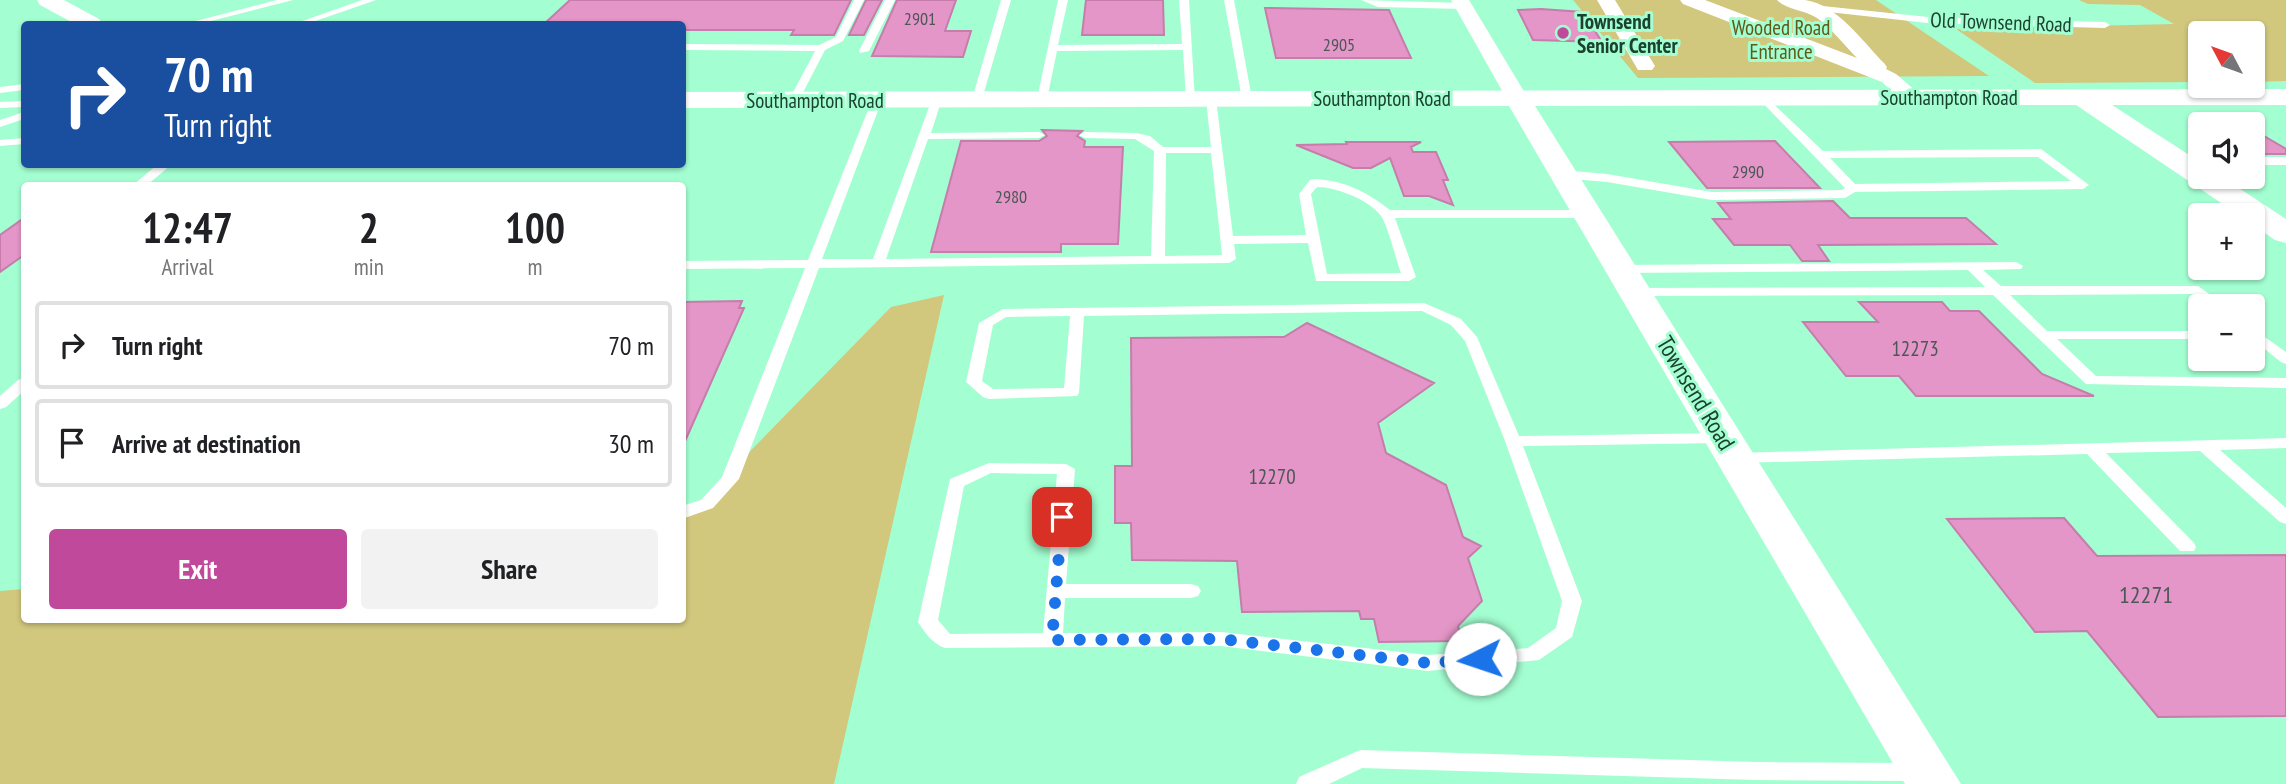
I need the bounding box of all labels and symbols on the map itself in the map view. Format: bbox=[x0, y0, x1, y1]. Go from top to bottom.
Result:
street label: Old Townsend Road bbox=[1930, 6, 2072, 38]
house number: 2901 bbox=[904, 7, 936, 30]
place label: Townsend Senior Center bbox=[1577, 8, 1678, 59]
park label: Wooded Road Entrance bbox=[1732, 14, 1830, 65]
north arrow bbox=[2188, 21, 2264, 98]
marker: Townsend Senior Center bbox=[1555, 25, 1571, 41]
house number: 2905 bbox=[1323, 33, 1355, 56]
street label: Southampton Road bbox=[1880, 84, 2018, 111]
street label: Southampton Road bbox=[1313, 85, 1451, 112]
street label: Southampton Road bbox=[746, 87, 884, 114]
house number: 2990 bbox=[1732, 160, 1764, 183]
house number: 2980 bbox=[995, 185, 1027, 208]
street label: Townsend Road bbox=[1650, 330, 1742, 456]
house number: 12273 bbox=[1891, 335, 1939, 362]
house number: 12270 bbox=[1248, 463, 1296, 490]
pin bbox=[1032, 487, 1092, 547]
house number: 12271 bbox=[2119, 579, 2173, 610]
position arrow bbox=[1443, 622, 1517, 696]

